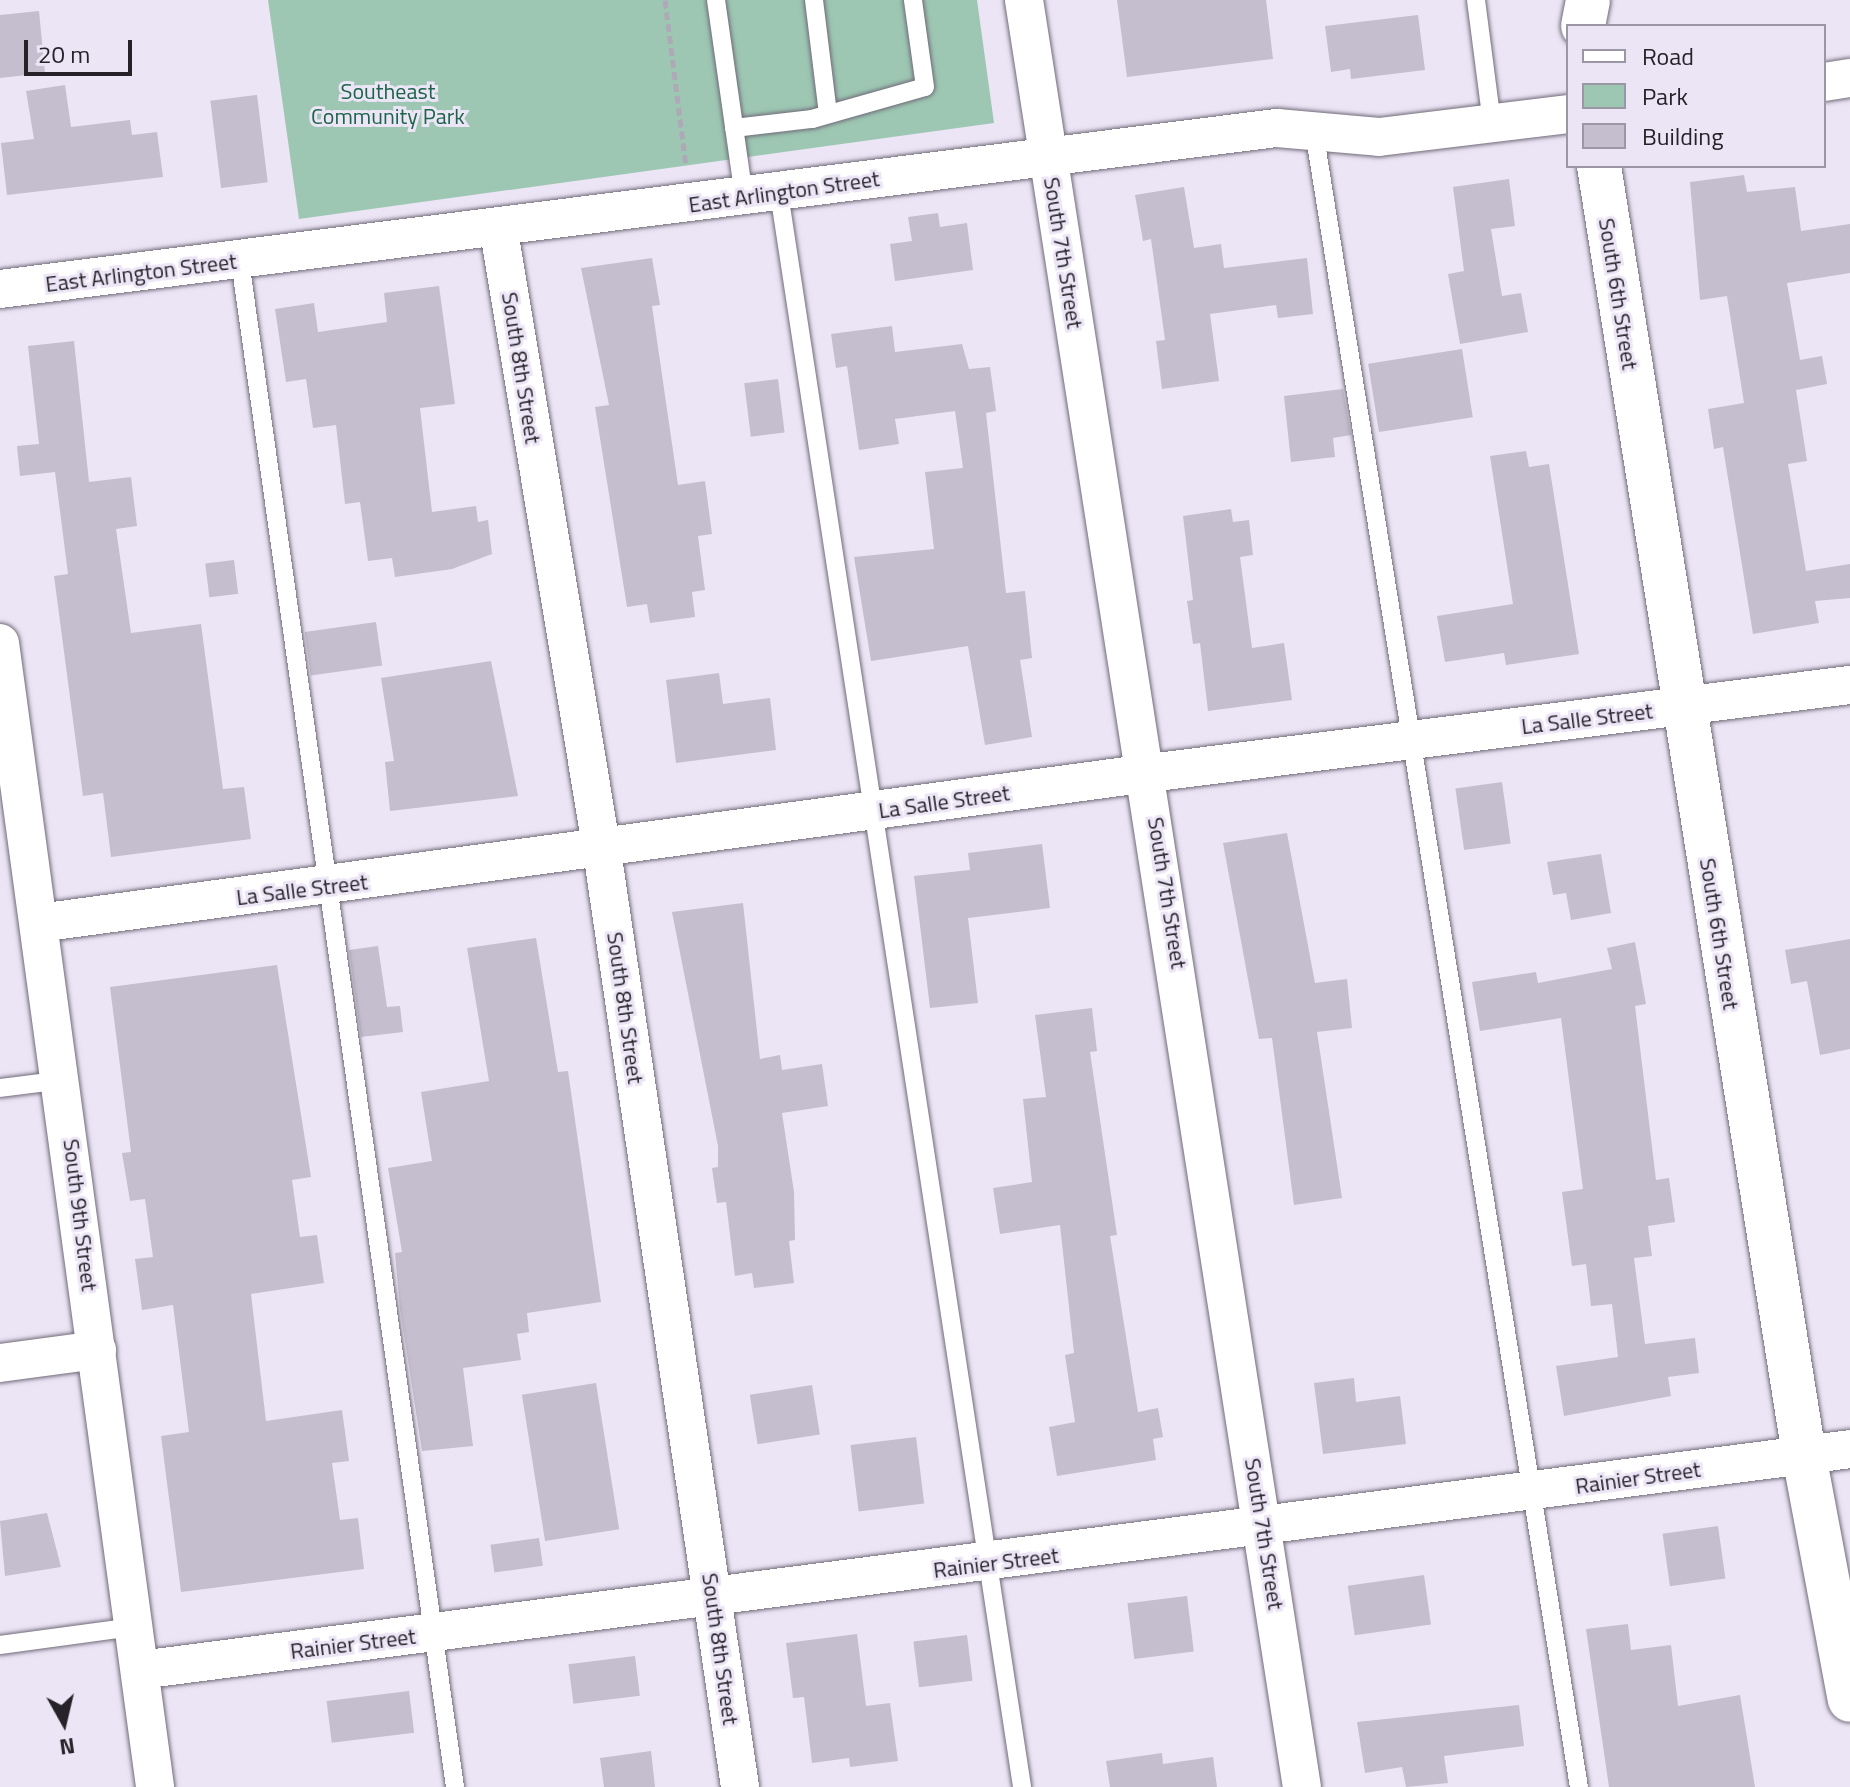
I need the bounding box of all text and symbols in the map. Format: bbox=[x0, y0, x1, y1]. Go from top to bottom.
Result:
scale bar bbox=[28, 24, 136, 74]
legend bbox=[1566, 24, 1826, 168]
text: 20 m bbox=[38, 36, 90, 72]
text: Road bbox=[1642, 38, 1694, 74]
park label: Southeast Community Park bbox=[311, 78, 465, 130]
text: Park bbox=[1642, 78, 1688, 114]
text: Building bbox=[1642, 118, 1724, 154]
street label: East Arlington Street bbox=[687, 166, 881, 218]
street label: South 7th Street bbox=[1038, 175, 1088, 331]
street label: South 6th Street bbox=[1593, 216, 1643, 372]
street label: East Arlington Street bbox=[44, 248, 238, 298]
street label: South 8th Street bbox=[496, 290, 546, 446]
street label: La Salle Street bbox=[1520, 698, 1654, 740]
street label: La Salle Street bbox=[877, 780, 1011, 824]
street label: South 7th Street bbox=[1142, 815, 1192, 971]
street label: South 6th Street bbox=[1694, 856, 1744, 1012]
street label: La Salle Street bbox=[235, 869, 369, 911]
street label: South 8th Street bbox=[601, 930, 649, 1086]
street label: South 9th Street bbox=[58, 1137, 102, 1293]
street label: South 7th Street bbox=[1239, 1456, 1289, 1612]
street label: Rainier Street bbox=[1574, 1456, 1702, 1500]
street label: Rainier Street bbox=[932, 1542, 1060, 1584]
street label: South 8th Street bbox=[696, 1571, 744, 1727]
street label: Rainier Street bbox=[289, 1623, 417, 1665]
north arrow bbox=[24, 1683, 104, 1763]
text: N bbox=[57, 1729, 77, 1765]

